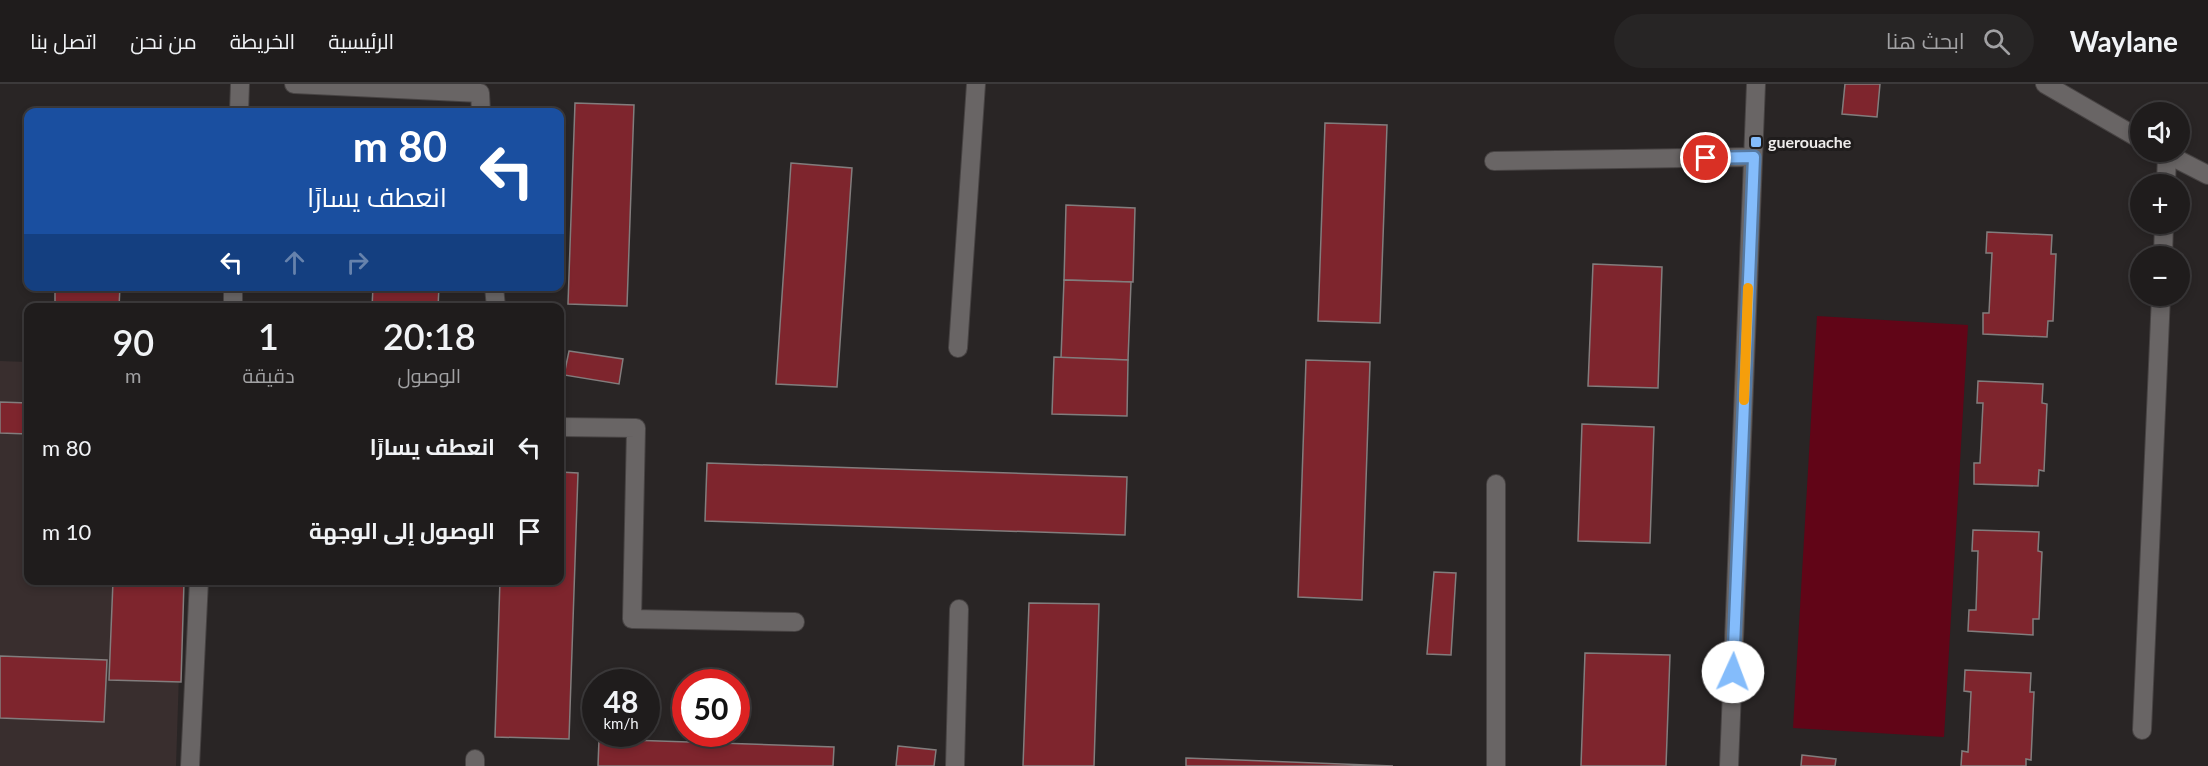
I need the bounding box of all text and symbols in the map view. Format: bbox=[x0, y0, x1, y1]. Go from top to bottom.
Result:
search box bbox=[1614, 14, 2034, 68]
text: Waylane bbox=[2070, 24, 2178, 58]
icon: search bbox=[1980, 25, 2013, 58]
text: ابحث هنا bbox=[1886, 27, 1965, 54]
text: اتصل بنا bbox=[30, 28, 97, 53]
text: من نحن bbox=[130, 28, 197, 53]
text: الخريطة bbox=[230, 28, 295, 53]
text: الرئيسية bbox=[328, 28, 394, 53]
map controls bbox=[2130, 102, 2190, 306]
button: sound bbox=[2130, 102, 2190, 162]
text: 80 m bbox=[353, 121, 447, 171]
icon: left bbox=[468, 132, 546, 210]
pin bbox=[1680, 132, 1731, 183]
place label: guerouache bbox=[1768, 132, 1852, 151]
marker: guerouache bbox=[1749, 135, 1763, 149]
icon: arrive bbox=[1689, 141, 1722, 174]
button: + bbox=[2130, 174, 2190, 234]
text: انعطف يسارًا bbox=[307, 180, 447, 213]
icon: left bbox=[215, 246, 248, 279]
icon: ahead bbox=[278, 246, 311, 279]
icon: right bbox=[341, 246, 374, 279]
button: − bbox=[2130, 246, 2190, 306]
text: 1 bbox=[258, 314, 279, 358]
text: 20:18 bbox=[383, 314, 476, 358]
text: 90 bbox=[112, 320, 154, 364]
text: m bbox=[125, 363, 142, 387]
text: دقيقة bbox=[243, 363, 295, 387]
text: الوصول bbox=[397, 363, 461, 387]
icon: left bbox=[513, 431, 546, 464]
text: انعطف يسارًا bbox=[370, 433, 495, 460]
text: 80 m bbox=[42, 434, 91, 461]
icon: arrive bbox=[513, 515, 546, 548]
text: الوصول إلى الوجهة bbox=[309, 517, 495, 544]
text: 10 m bbox=[42, 518, 91, 545]
position arrow bbox=[1701, 640, 1765, 704]
speed limit sign: 50 bbox=[672, 669, 750, 747]
text: 48 bbox=[604, 683, 638, 719]
text: km/h bbox=[603, 714, 639, 732]

